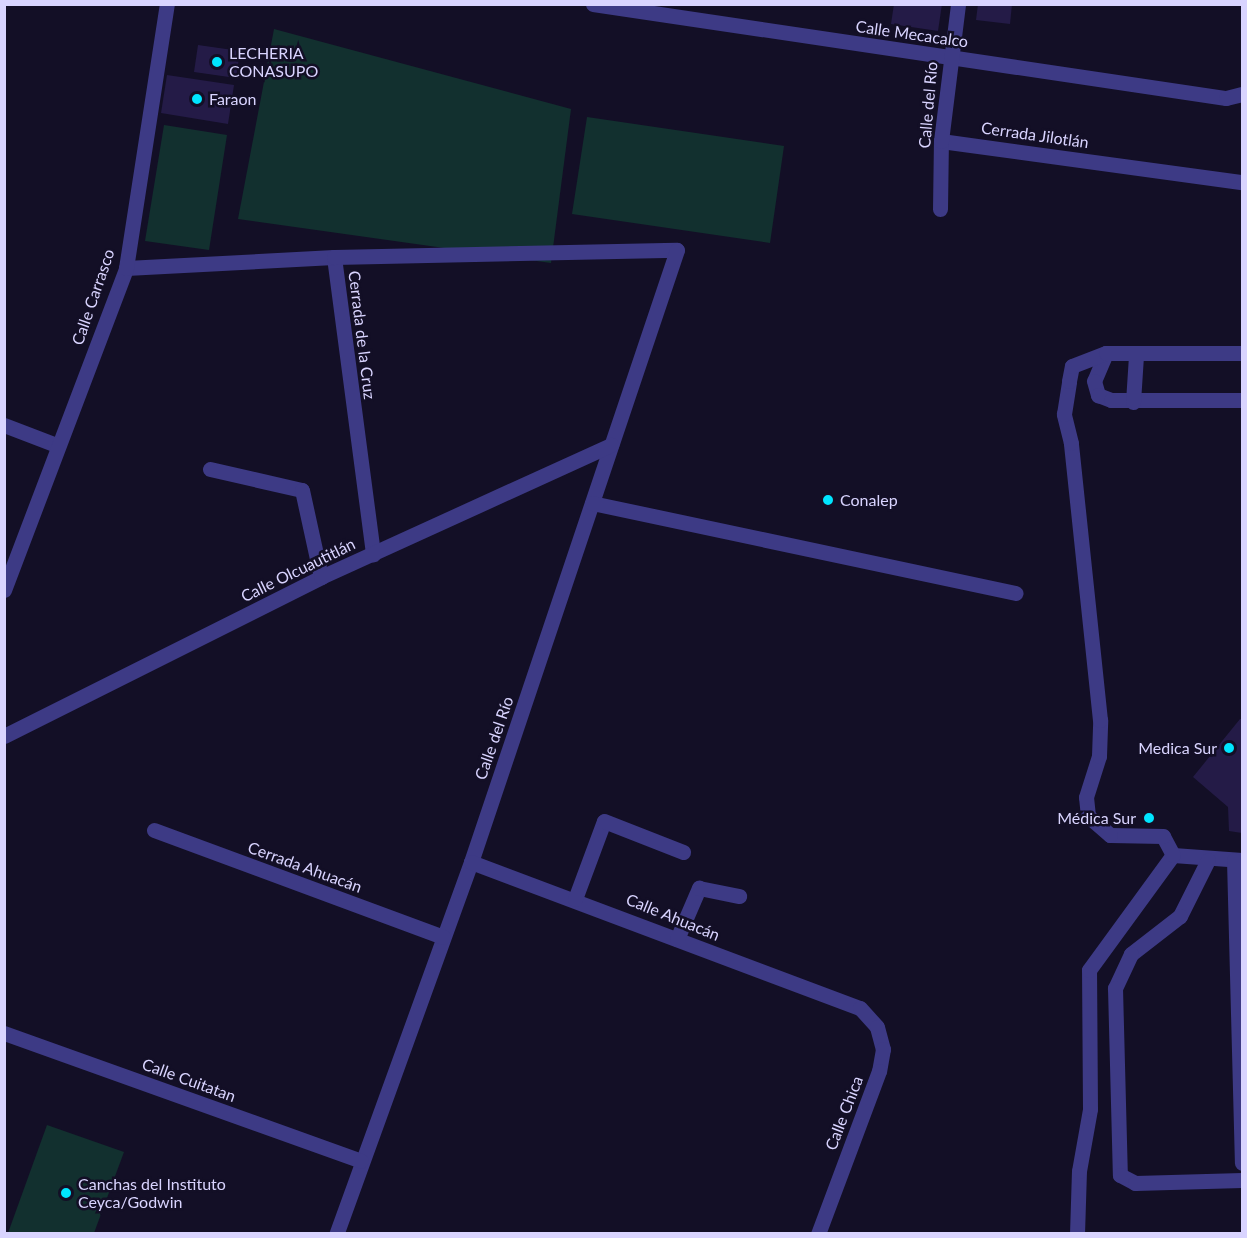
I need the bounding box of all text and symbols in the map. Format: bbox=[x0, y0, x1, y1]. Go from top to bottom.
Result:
street label: Calle Mecacalco bbox=[855, 17, 969, 51]
place label: LECHERIA CONASUPO bbox=[229, 43, 318, 81]
marker: LECHERIA CONASUPO bbox=[210, 55, 224, 69]
street label: Calle del Río bbox=[915, 61, 941, 149]
place label: Faraon bbox=[209, 89, 257, 109]
marker: Faraon bbox=[190, 92, 204, 106]
street label: Cerrada Jilotlán bbox=[980, 118, 1090, 152]
street label: Calle Carrasco bbox=[68, 246, 118, 348]
street label: Cerrada de la Cruz bbox=[345, 270, 379, 400]
place label: Conalep bbox=[840, 490, 898, 510]
marker: Conalep bbox=[821, 493, 835, 507]
street label: Calle Olcuautitlán bbox=[238, 534, 358, 606]
street label: Calle del Río bbox=[471, 694, 517, 782]
place label: Medica Sur bbox=[1138, 738, 1217, 758]
marker: Medica Sur bbox=[1222, 741, 1236, 755]
place label: Médica Sur bbox=[1057, 808, 1136, 828]
marker: Médica Sur bbox=[1140, 809, 1158, 827]
street label: Cerrada Ahuacán bbox=[245, 837, 365, 897]
street label: Calle Ahuacán bbox=[623, 889, 723, 945]
street label: Calle Cuitatan bbox=[140, 1054, 238, 1106]
street label: Calle Chica bbox=[821, 1073, 867, 1153]
place label: Canchas del Instituto Ceyca/Godwin bbox=[78, 1174, 226, 1212]
marker: Canchas del Instituto Ceyca/Godwin bbox=[59, 1186, 73, 1200]

